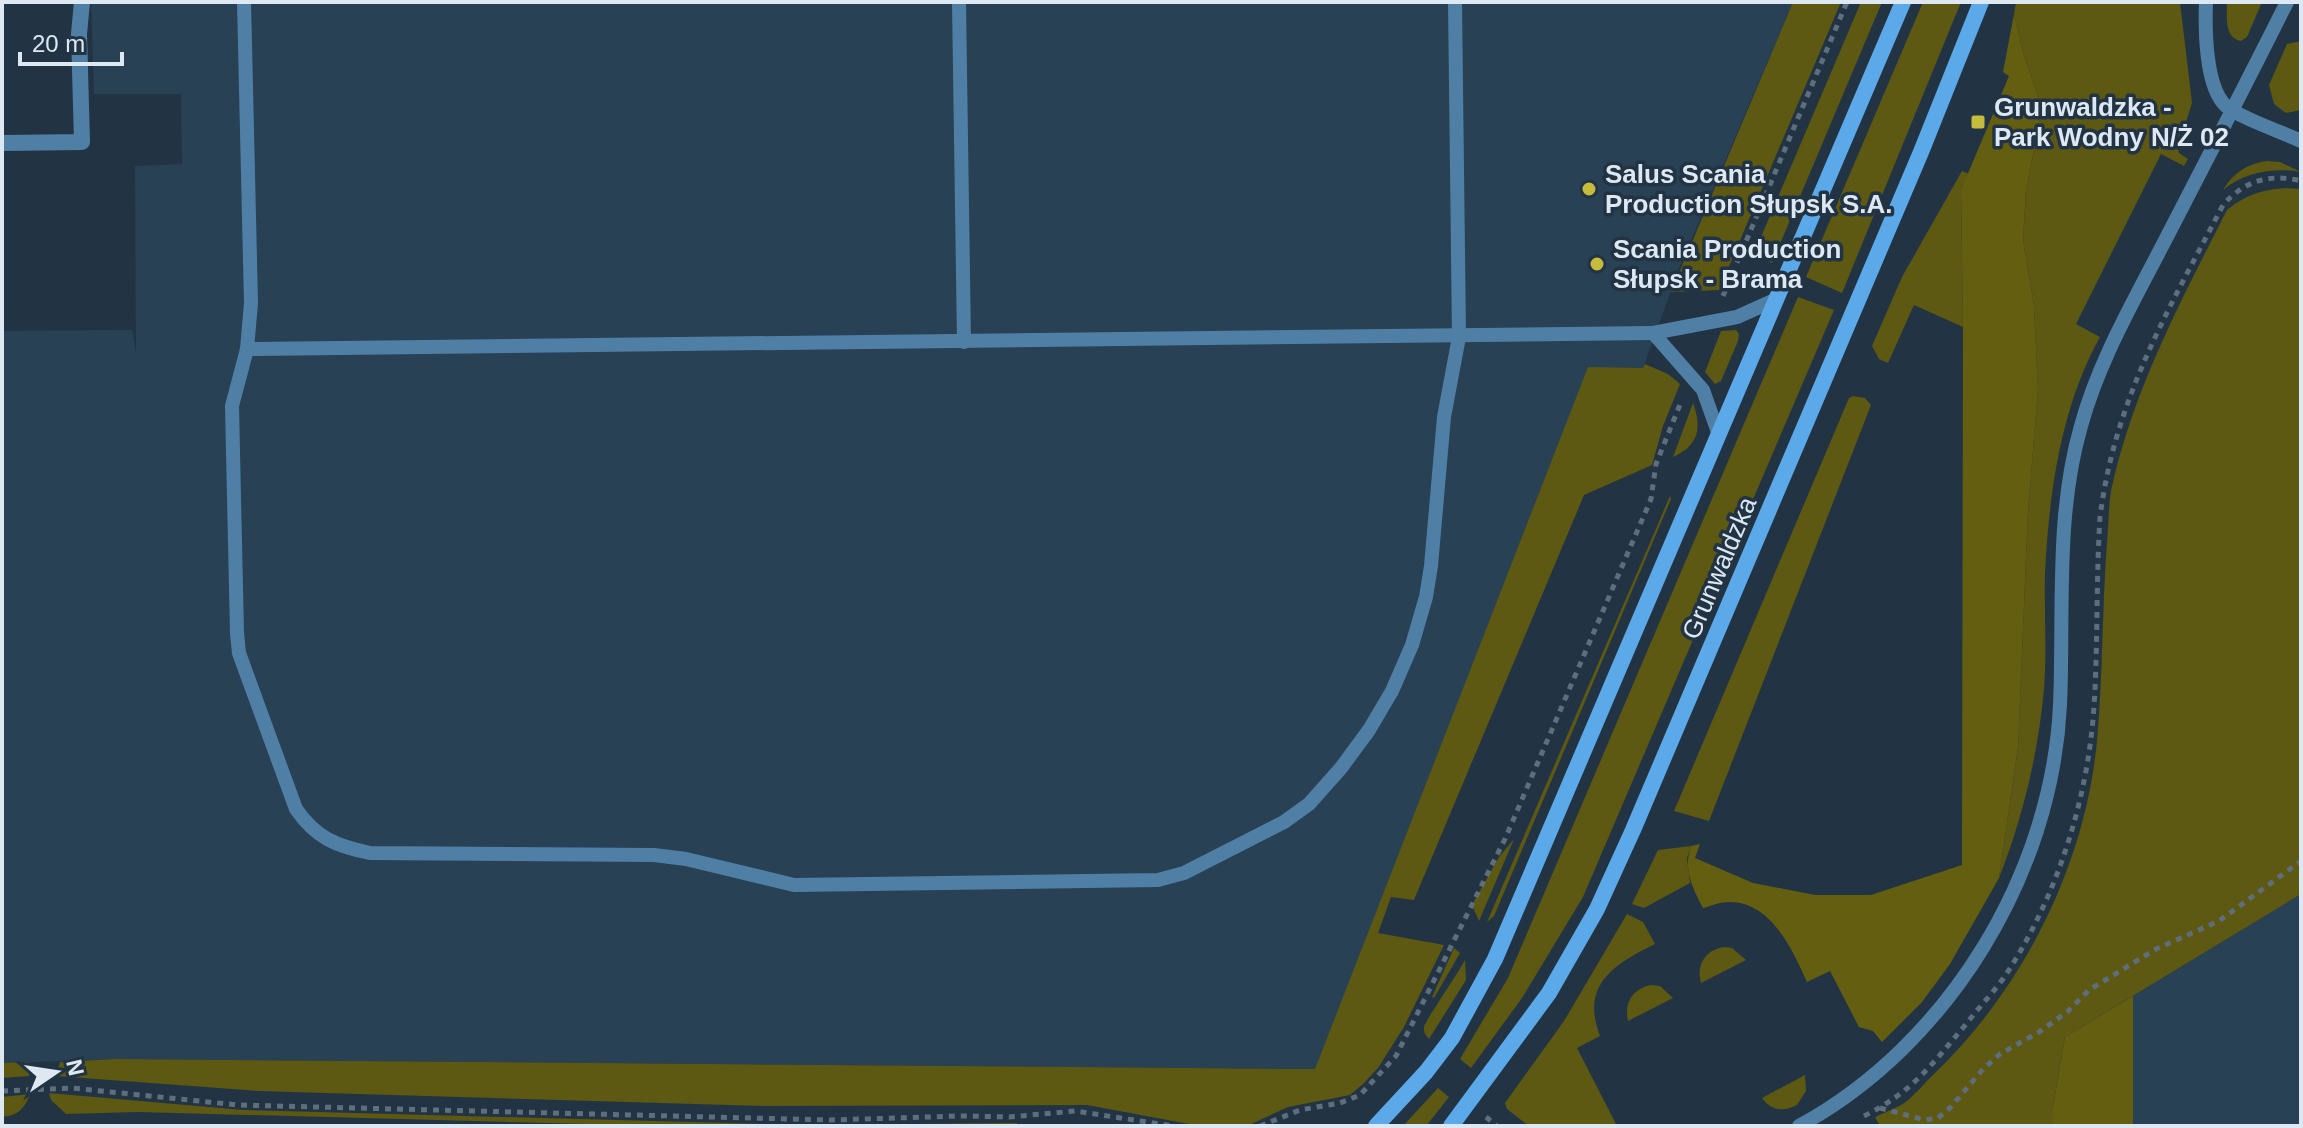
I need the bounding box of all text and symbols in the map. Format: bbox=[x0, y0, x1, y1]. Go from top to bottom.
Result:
scale bar bbox=[20, 16, 122, 66]
text: 20 m bbox=[32, 30, 85, 57]
place label: Grunwaldzka - Park Wodny N/Ż 02 bbox=[1994, 92, 2229, 152]
marker: Grunwaldzka - Park Wodny N/Ż 02 bbox=[1969, 113, 1987, 131]
place label: Salus Scania Production Słupsk S.A. bbox=[1605, 159, 1892, 219]
marker: Salus Scania Production Słupsk S.A. bbox=[1580, 180, 1598, 198]
place label: Scania Production Słupsk - Brama bbox=[1613, 234, 1841, 294]
marker: Scania Production Słupsk - Brama bbox=[1588, 255, 1606, 273]
street label: Grunwaldzka bbox=[1676, 492, 1763, 644]
north arrow bbox=[16, 1032, 96, 1112]
text: N bbox=[61, 1057, 89, 1078]

